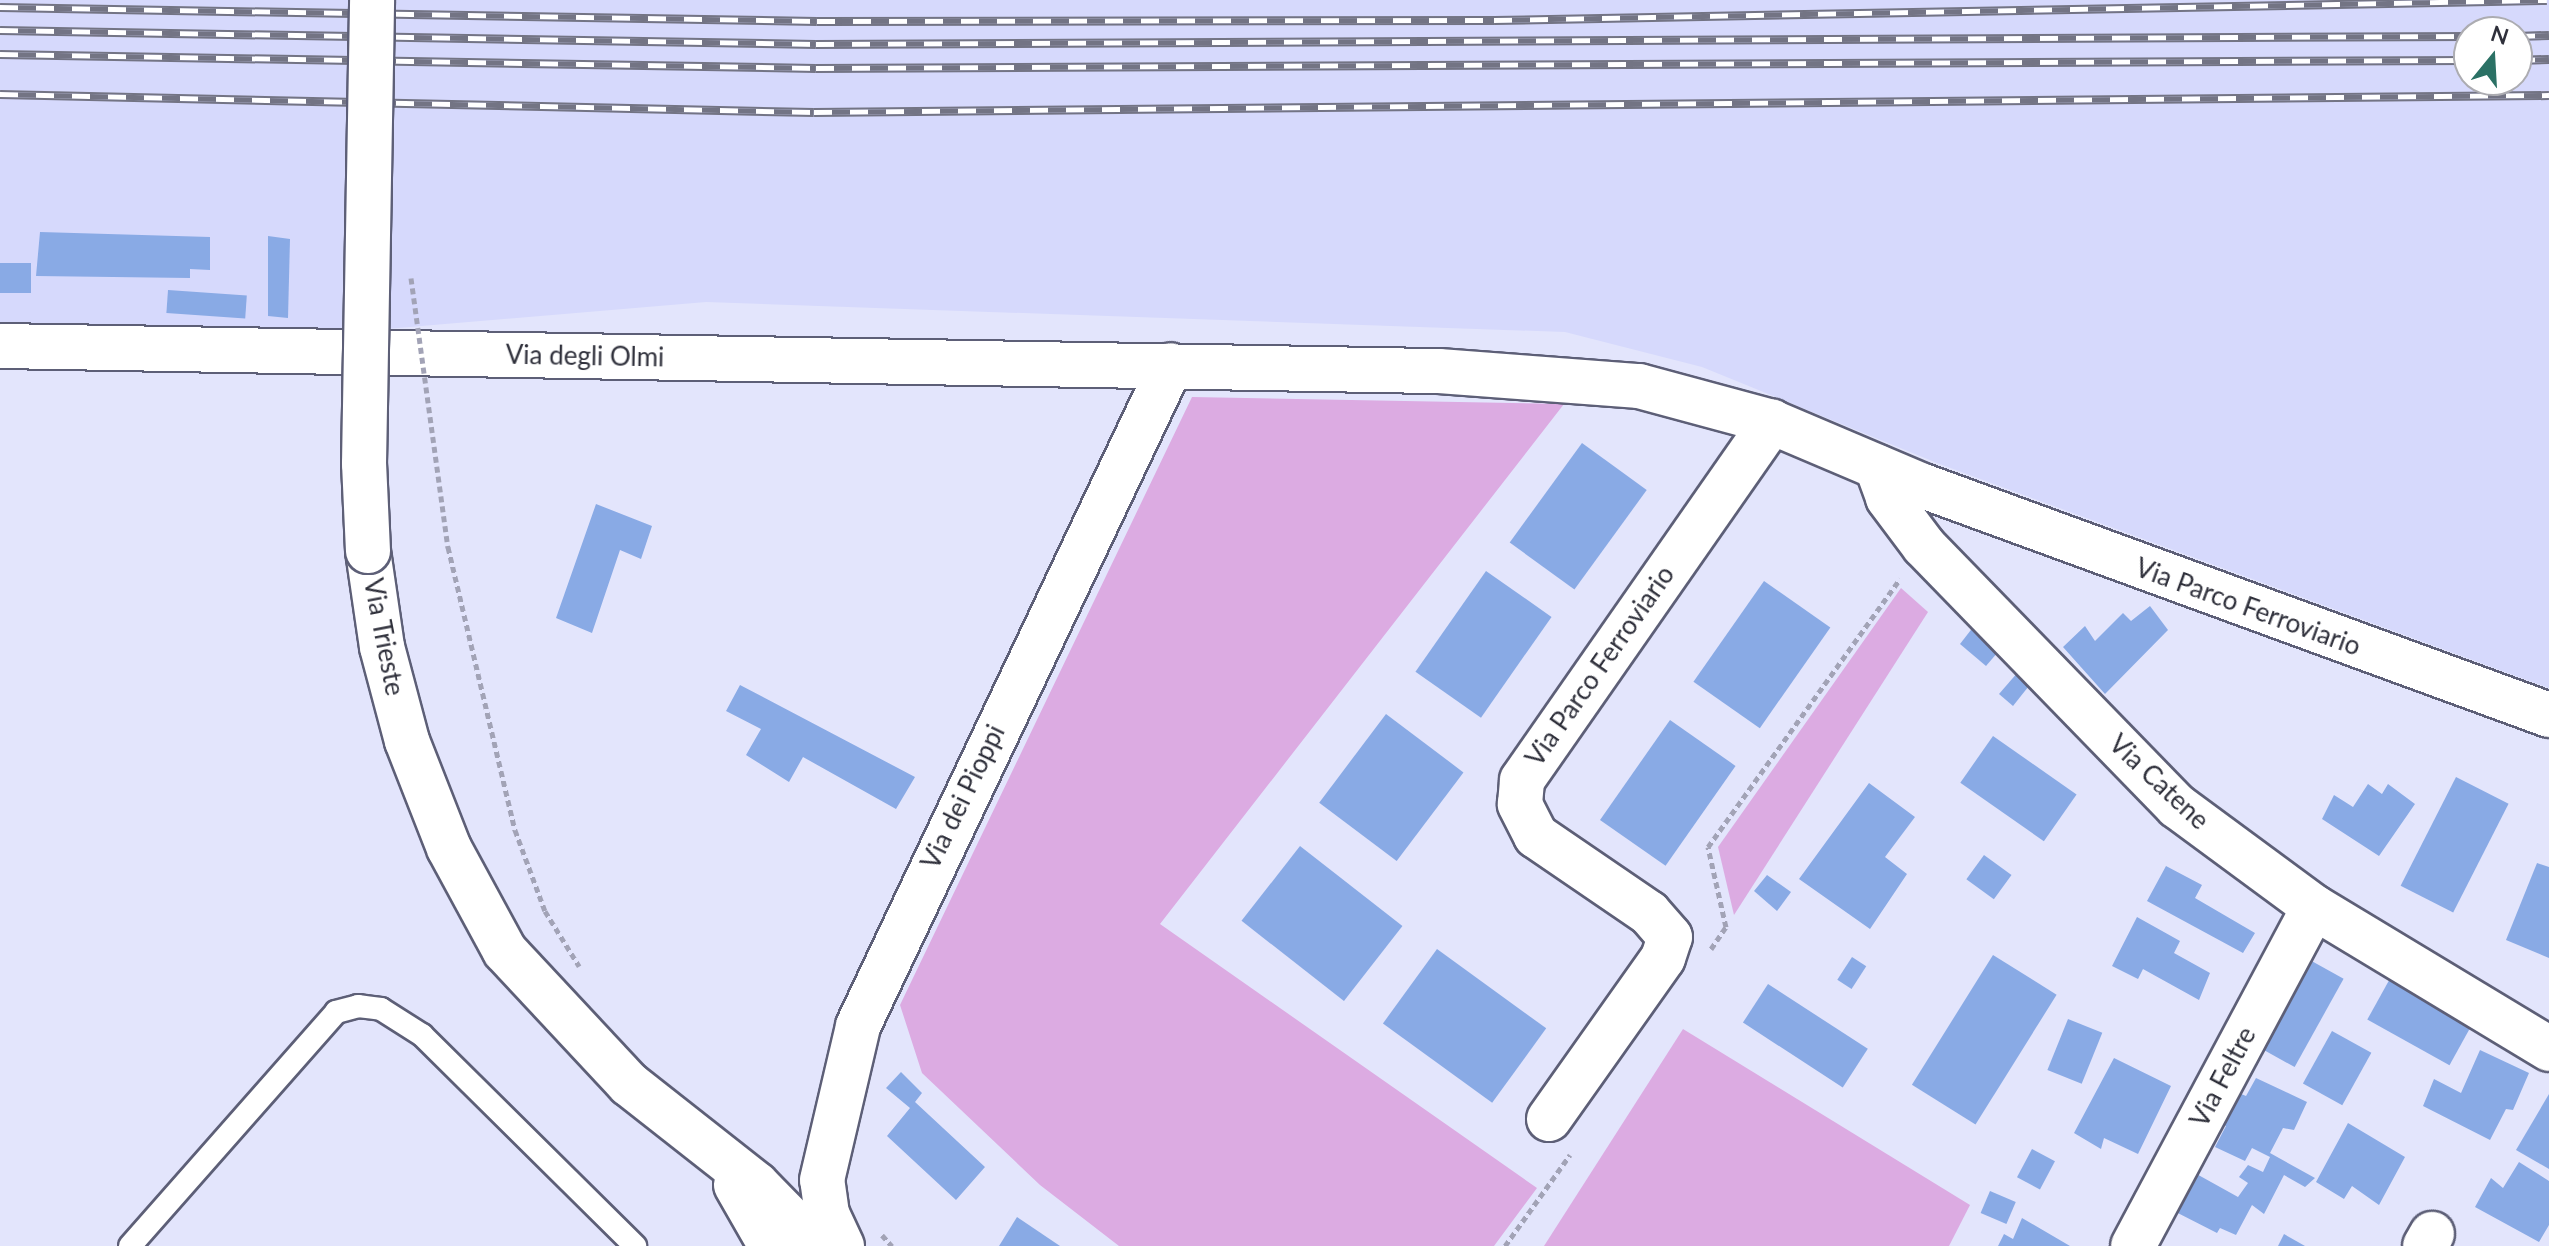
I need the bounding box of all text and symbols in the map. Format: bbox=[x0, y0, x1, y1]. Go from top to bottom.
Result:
north arrow bbox=[2453, 16, 2533, 96]
text: N bbox=[2488, 19, 2512, 50]
street label: Via degli Olmi bbox=[505, 339, 665, 373]
street label: Via Parco Ferroviario bbox=[2131, 552, 2365, 662]
street label: Via Parco Ferroviario bbox=[1519, 560, 1681, 772]
street label: Via Trieste bbox=[357, 575, 411, 699]
street label: Via dei Pioppi bbox=[915, 720, 1011, 874]
street label: Via Catene bbox=[2103, 728, 2215, 836]
street label: Via Feltre bbox=[2184, 1022, 2262, 1132]

